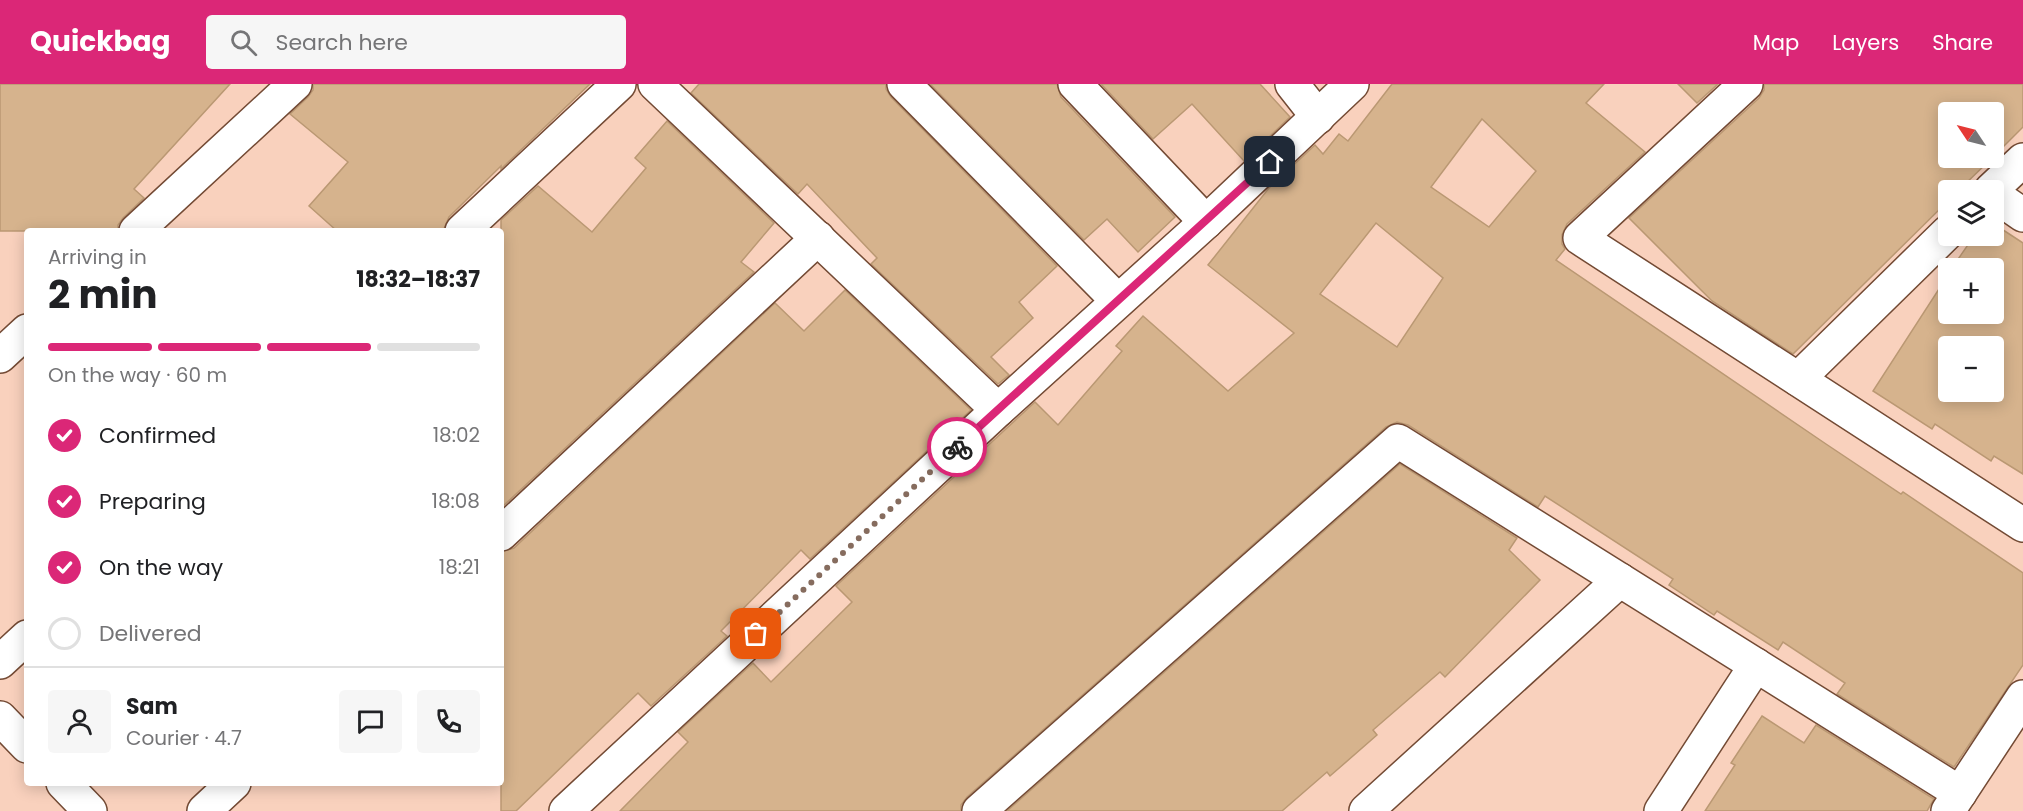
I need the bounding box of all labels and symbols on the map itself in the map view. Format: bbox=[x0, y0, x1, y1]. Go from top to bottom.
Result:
north arrow bbox=[1938, 102, 2004, 168]
pin bbox=[1244, 136, 1295, 187]
courier bbox=[927, 417, 987, 477]
pin bbox=[730, 608, 781, 659]

